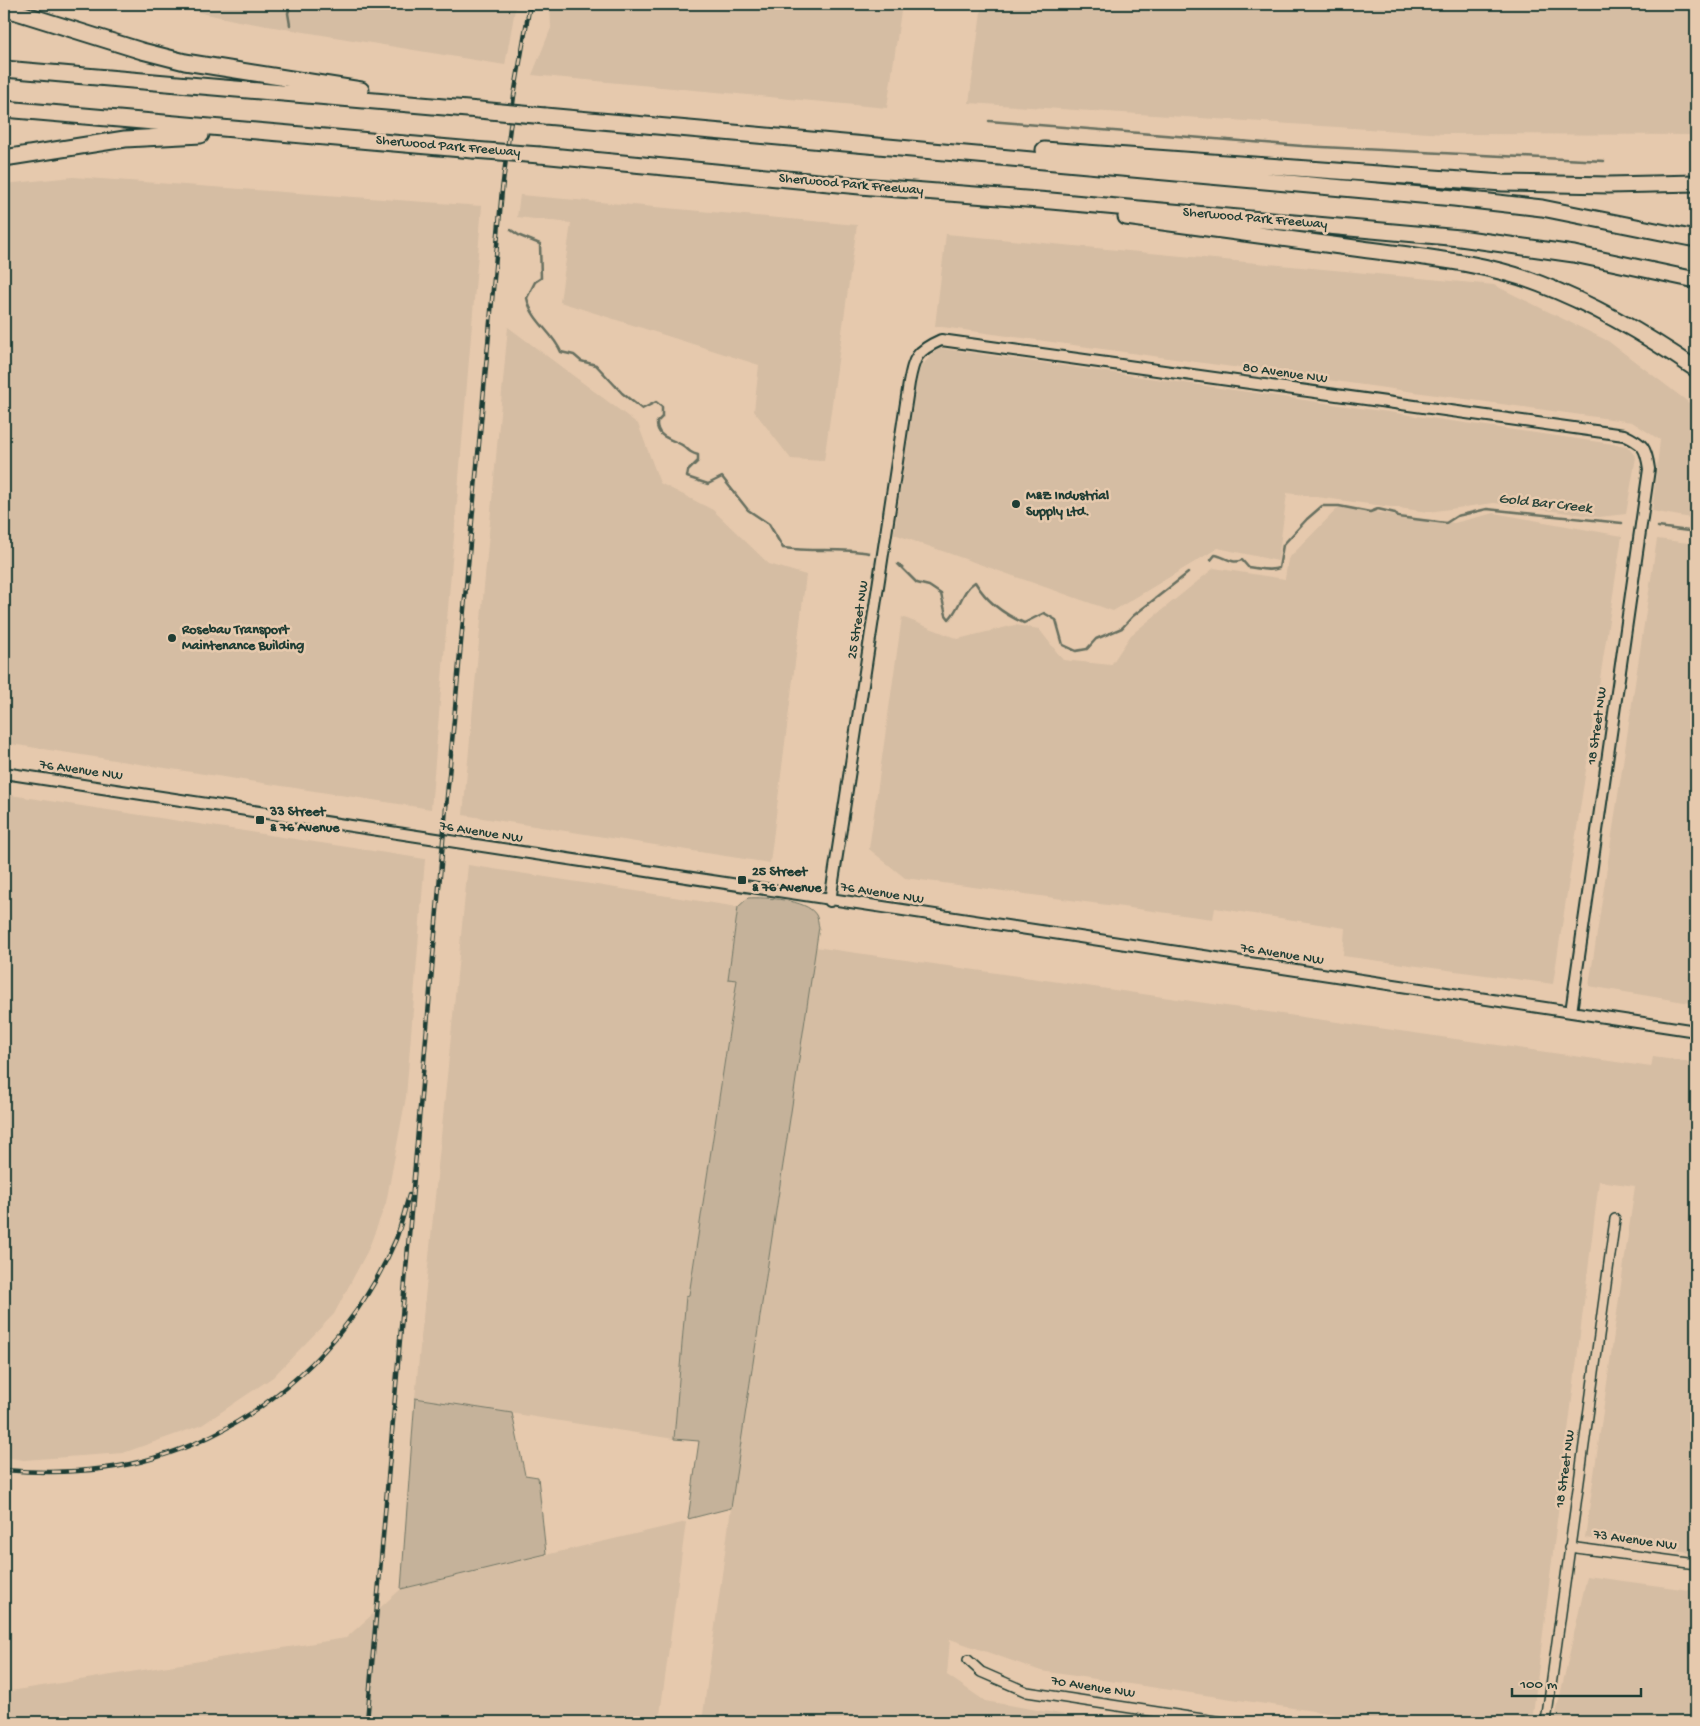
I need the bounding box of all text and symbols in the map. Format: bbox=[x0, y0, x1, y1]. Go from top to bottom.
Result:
street label: Sherwood Park Freeway bbox=[375, 132, 521, 162]
street label: Sherwood Park Freeway bbox=[778, 170, 924, 200]
street label: Sherwood Park Freeway bbox=[1182, 204, 1328, 234]
street label: 80 Avenue NW bbox=[1242, 360, 1329, 388]
place label: M&Z Industrial Supply Ltd. bbox=[1026, 488, 1109, 521]
water label: Gold Bar Creek bbox=[1498, 490, 1594, 518]
marker: M&Z Industrial Supply Ltd. bbox=[1010, 498, 1022, 510]
street label: 25 Street NW bbox=[844, 579, 874, 660]
place label: Rosebau Transport Maintenance Building bbox=[181, 622, 304, 655]
marker: Rosebau Transport Maintenance Building bbox=[166, 632, 178, 644]
street label: 18 Street NW bbox=[1584, 686, 1612, 767]
street label: 76 Avenue NW bbox=[37, 757, 124, 785]
place label: 33 Street & 76 Avenue bbox=[269, 804, 340, 837]
marker: 33 Street & 76 Avenue bbox=[254, 814, 266, 826]
street label: 76 Avenue NW bbox=[437, 818, 524, 848]
place label: 25 Street & 76 Avenue bbox=[752, 864, 822, 897]
marker: 25 Street & 76 Avenue bbox=[736, 874, 748, 886]
street label: 76 Avenue NW bbox=[838, 879, 925, 909]
street label: 76 Avenue NW bbox=[1238, 940, 1325, 970]
street label: 18 Street NW bbox=[1552, 1429, 1580, 1510]
street label: 73 Avenue NW bbox=[1591, 1527, 1678, 1555]
scale bar bbox=[1512, 1666, 1641, 1698]
street label: 70 Avenue NW bbox=[1049, 1673, 1136, 1703]
text: 100 m bbox=[1519, 1676, 1558, 1694]

